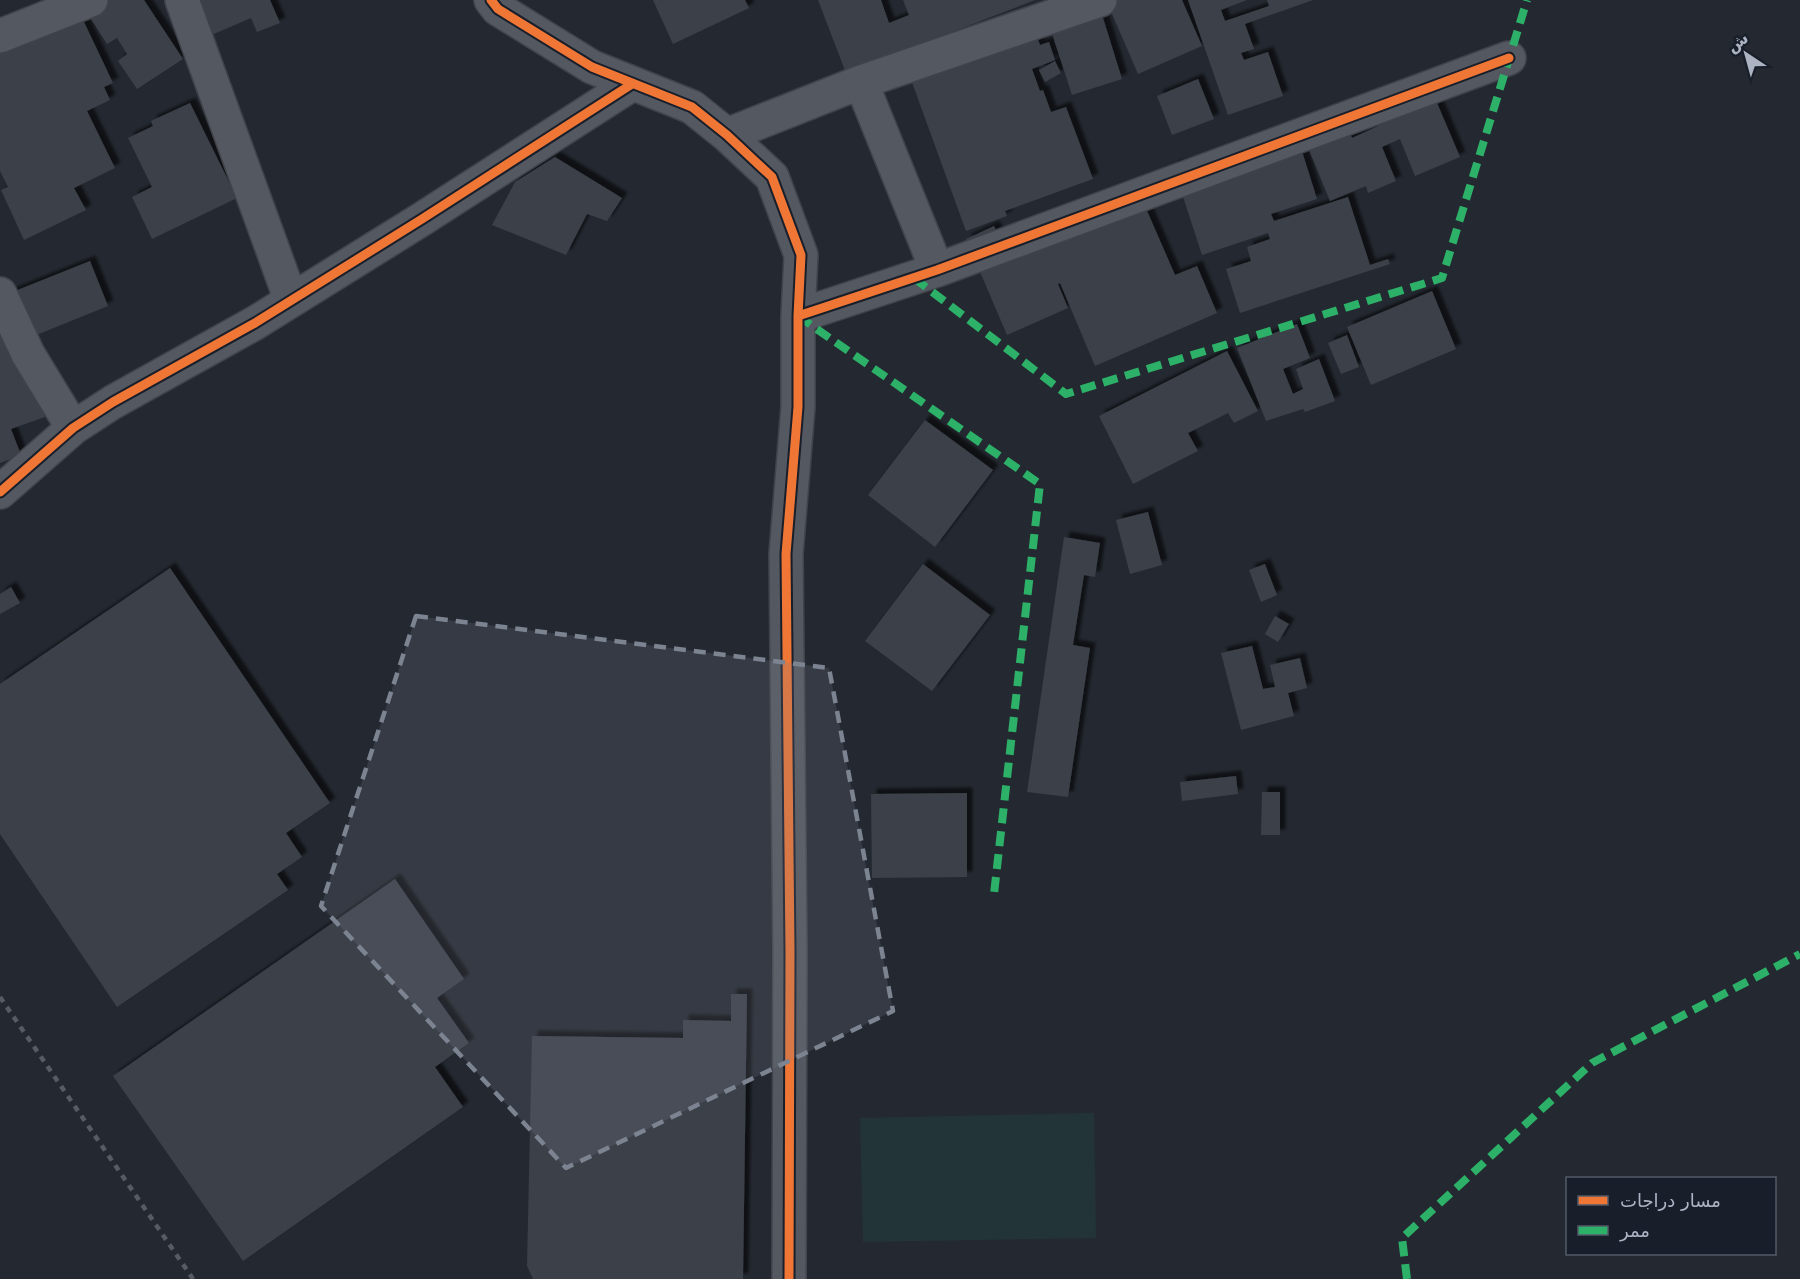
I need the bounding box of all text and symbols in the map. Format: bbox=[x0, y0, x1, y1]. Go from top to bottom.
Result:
north arrow bbox=[1716, 24, 1776, 84]
text: ش bbox=[1723, 28, 1752, 56]
legend bbox=[1566, 1177, 1776, 1255]
text: مسار دراجات bbox=[1620, 1190, 1721, 1211]
text: ممر bbox=[1619, 1220, 1650, 1242]

